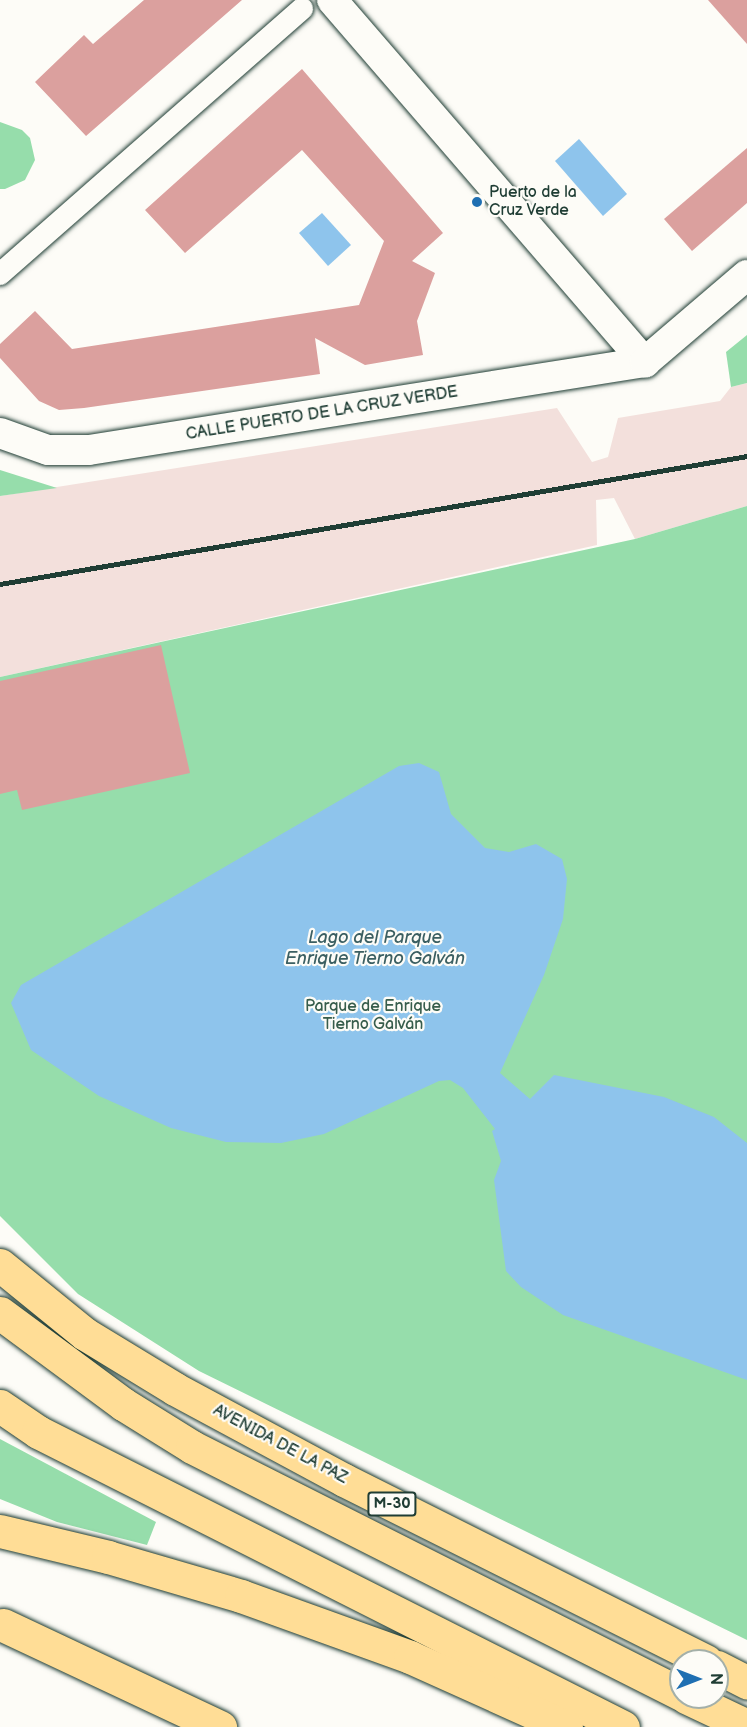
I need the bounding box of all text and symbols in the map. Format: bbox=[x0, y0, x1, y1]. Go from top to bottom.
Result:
place label: Puerto de la Cruz Verde bbox=[489, 183, 577, 221]
marker: Puerto de la Cruz Verde bbox=[470, 195, 484, 209]
street label: CALLE PUERTO DE LA CRUZ VERDE bbox=[184, 383, 460, 445]
water label: Lago del Parque Enrique Tierno Galván bbox=[285, 928, 465, 970]
park label: Parque de Enrique Tierno Galván bbox=[305, 997, 441, 1035]
street label: AVENIDA DE LA PAZ bbox=[209, 1401, 351, 1489]
road number: M-30 bbox=[366, 1492, 418, 1516]
north arrow bbox=[669, 1649, 729, 1709]
text: N bbox=[706, 1673, 725, 1685]

